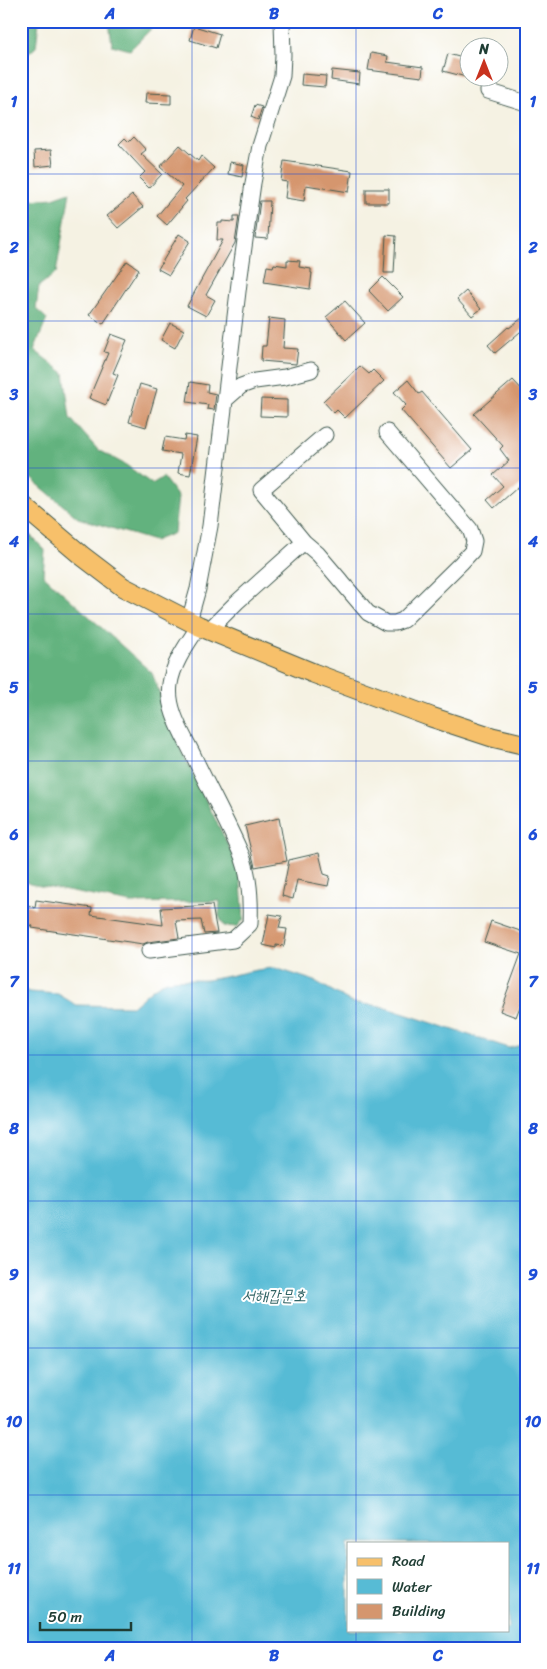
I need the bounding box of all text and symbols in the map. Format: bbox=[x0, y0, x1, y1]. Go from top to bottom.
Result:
text: A bbox=[104, 0, 115, 28]
text: B bbox=[269, 0, 280, 28]
text: C bbox=[432, 0, 444, 28]
text: N bbox=[478, 37, 489, 62]
north arrow bbox=[460, 38, 510, 88]
text: 1 bbox=[11, 87, 18, 116]
text: 1 bbox=[530, 87, 537, 116]
text: 2 bbox=[8, 233, 19, 262]
text: 2 bbox=[527, 233, 538, 262]
text: 3 bbox=[9, 380, 19, 409]
text: 3 bbox=[528, 380, 538, 409]
text: 4 bbox=[8, 527, 19, 556]
text: 4 bbox=[527, 527, 538, 556]
text: 5 bbox=[9, 673, 19, 702]
text: 5 bbox=[528, 673, 538, 702]
text: 6 bbox=[8, 820, 19, 849]
text: 6 bbox=[527, 820, 538, 849]
text: 7 bbox=[9, 967, 20, 996]
text: 7 bbox=[528, 967, 539, 996]
text: 8 bbox=[8, 1114, 19, 1143]
text: 8 bbox=[527, 1114, 538, 1143]
text: 9 bbox=[9, 1260, 19, 1289]
text: 9 bbox=[528, 1260, 538, 1289]
water label: 서해갑문호 bbox=[242, 1281, 306, 1310]
text: 10 bbox=[6, 1407, 22, 1436]
text: 10 bbox=[525, 1407, 541, 1436]
legend bbox=[347, 1542, 510, 1632]
text: Road bbox=[392, 1548, 425, 1574]
text: 11 bbox=[7, 1554, 21, 1583]
text: 11 bbox=[526, 1554, 540, 1583]
text: Water bbox=[392, 1574, 432, 1600]
text: Building bbox=[392, 1598, 446, 1624]
scale bar bbox=[40, 1599, 131, 1631]
text: 50 m bbox=[48, 1604, 83, 1630]
text: A bbox=[104, 1641, 115, 1669]
text: B bbox=[269, 1641, 280, 1669]
text: C bbox=[432, 1641, 444, 1669]

